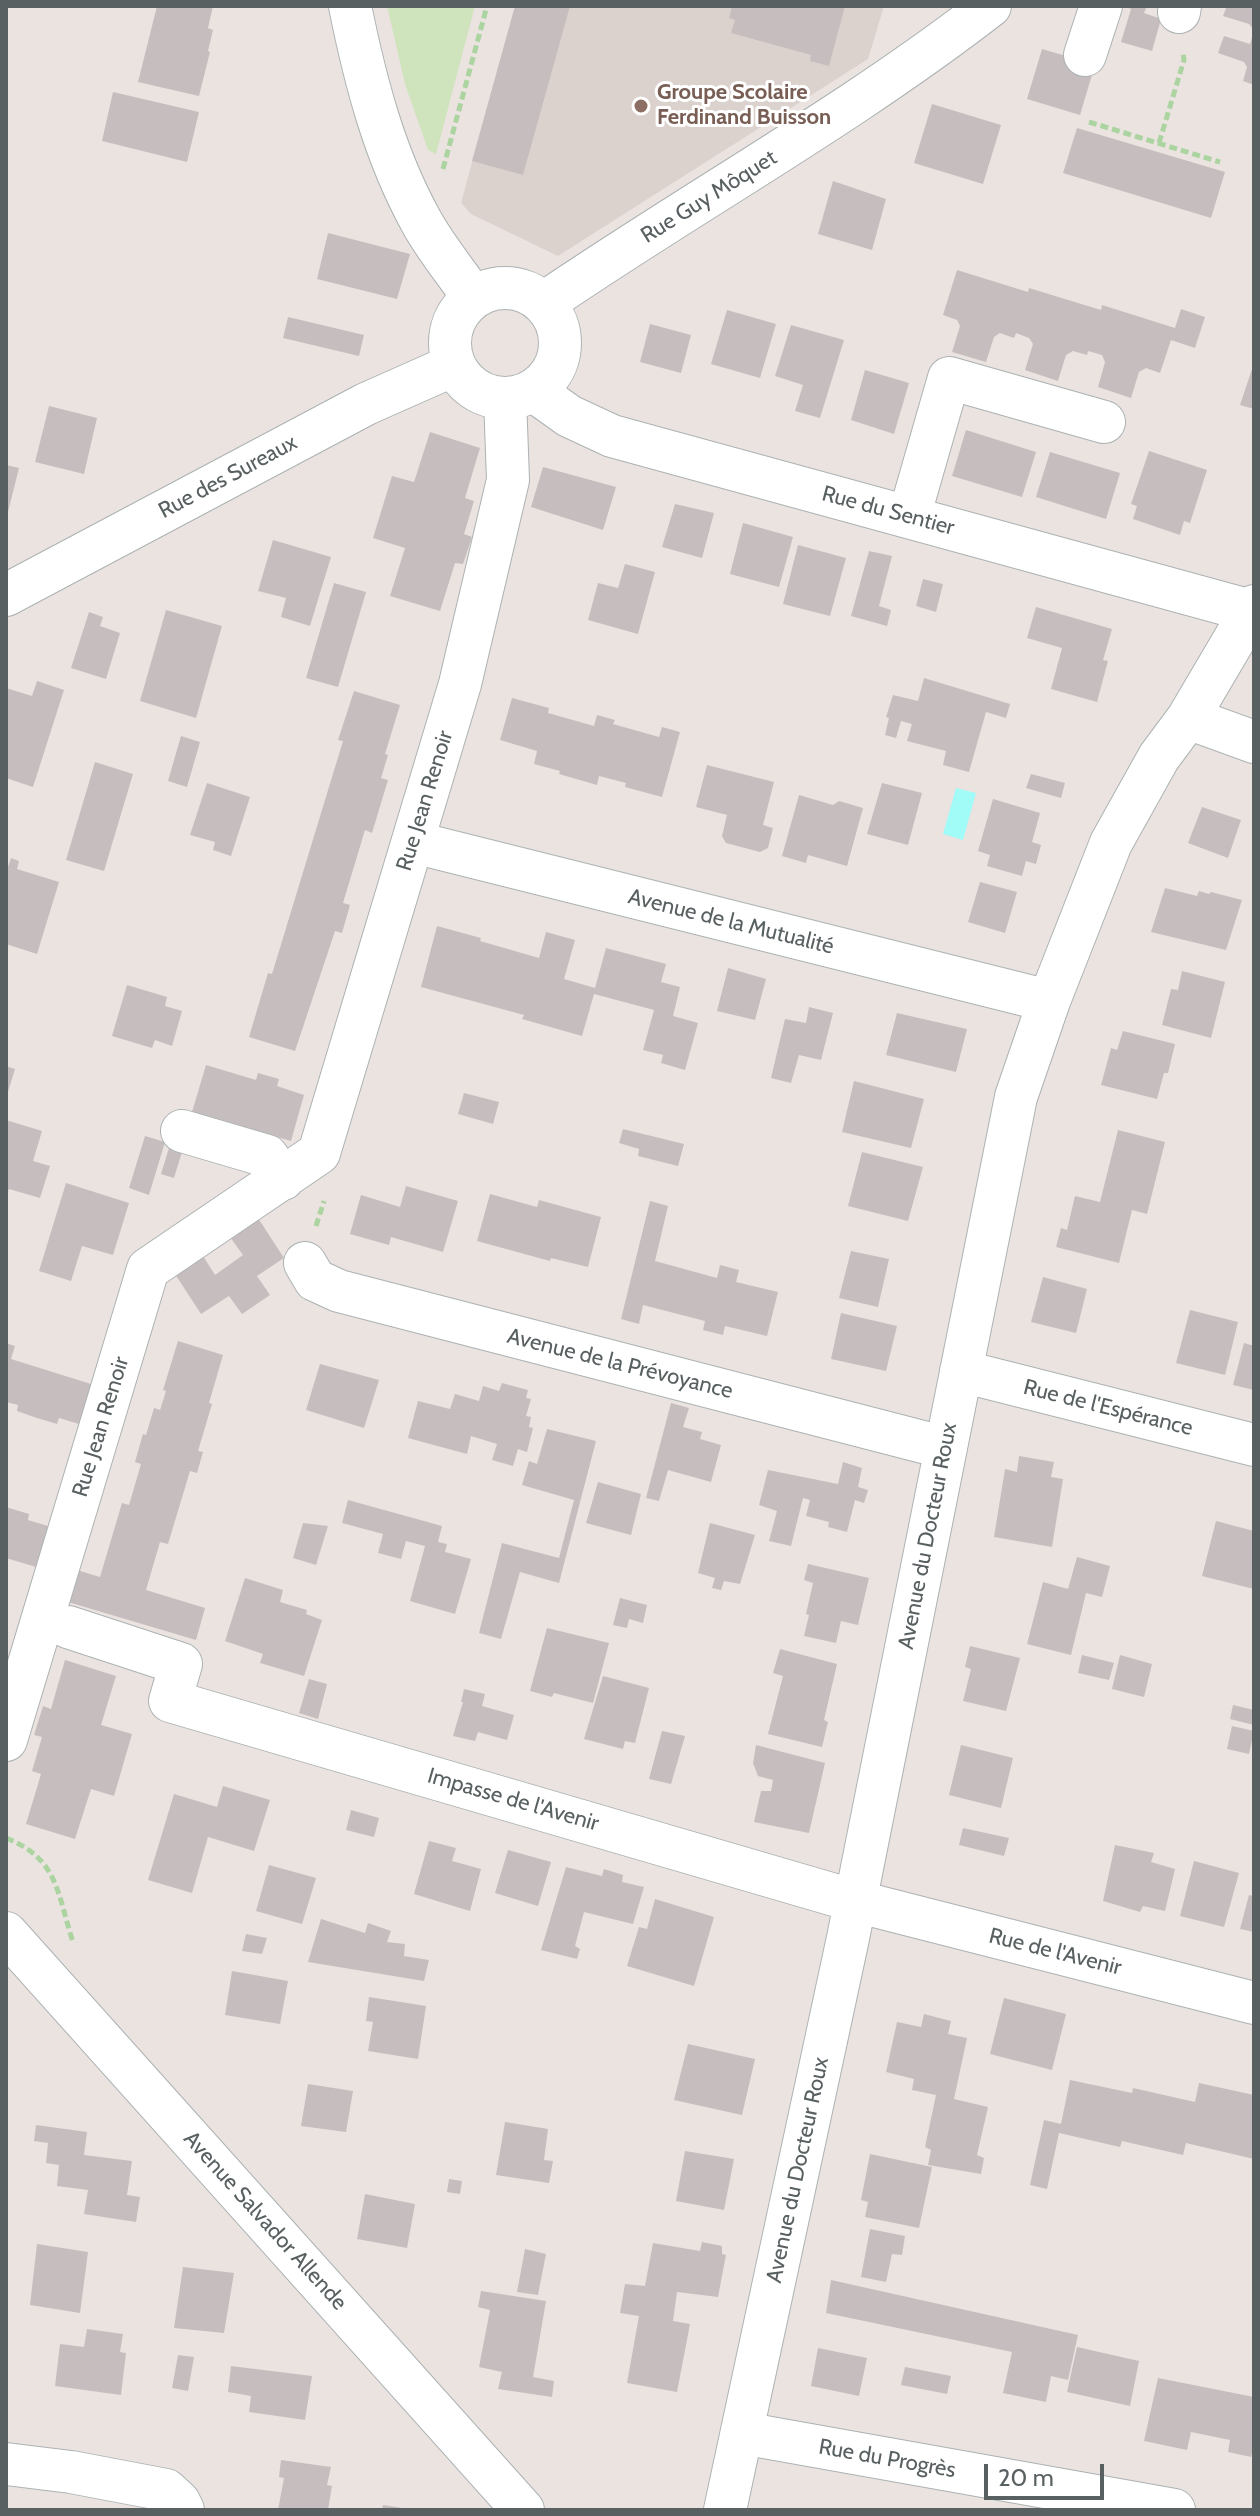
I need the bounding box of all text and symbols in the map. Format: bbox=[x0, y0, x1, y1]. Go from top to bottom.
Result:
place label: Groupe Scolaire Ferdinand Buisson bbox=[657, 80, 831, 132]
marker: Groupe Scolaire Ferdinand Buisson bbox=[632, 97, 650, 115]
street label: Rue Guy Môquet bbox=[636, 145, 782, 249]
street label: Rue des Sureaux bbox=[154, 429, 302, 525]
street label: Rue du Sentier bbox=[819, 481, 957, 541]
street label: Rue Jean Renoir bbox=[391, 728, 459, 874]
street label: Avenue de la Mutualité bbox=[625, 884, 837, 960]
street label: Avenue de la Prévoyance bbox=[504, 1323, 736, 1405]
street label: Rue Jean Renoir bbox=[67, 1354, 135, 1500]
street label: Rue de l'Espérance bbox=[1021, 1374, 1195, 1442]
street label: Avenue du Docteur Roux bbox=[893, 1420, 963, 1652]
street label: Impasse de l'Avenir bbox=[424, 1763, 602, 1837]
street label: Rue de l'Avenir bbox=[986, 1923, 1124, 1981]
street label: Avenue du Docteur Roux bbox=[761, 2055, 835, 2285]
street label: Avenue Salvador Allende bbox=[178, 2126, 352, 2316]
street label: Rue du Progrès bbox=[816, 2434, 958, 2484]
scale bar bbox=[988, 2448, 1108, 2498]
text: 20 m bbox=[998, 2463, 1054, 2492]

